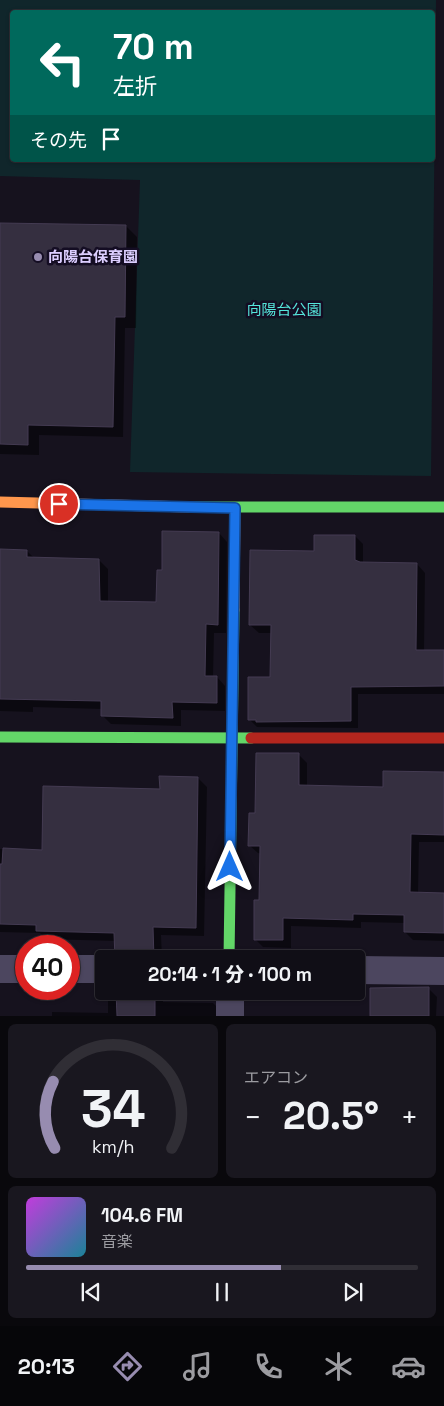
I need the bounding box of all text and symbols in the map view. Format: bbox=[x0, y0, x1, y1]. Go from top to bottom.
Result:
text: 70 m bbox=[113, 25, 194, 69]
icon: left bbox=[30, 30, 95, 95]
text: 左折 bbox=[113, 72, 157, 100]
icon: arrive bbox=[97, 125, 125, 153]
text: その先 bbox=[30, 128, 87, 153]
place label: 向陽台保育園 bbox=[48, 247, 138, 266]
marker: 向陽台保育園 bbox=[32, 251, 44, 263]
park label: 向陽台公園 bbox=[246, 300, 322, 319]
pin bbox=[38, 483, 80, 525]
icon: arrive bbox=[45, 490, 73, 518]
position arrow bbox=[203, 840, 255, 892]
speed limit sign: 40 bbox=[15, 935, 80, 1000]
text: 20:14 · 1 分 · 100 m bbox=[148, 962, 312, 987]
text: エアコン bbox=[244, 1067, 308, 1088]
text: 34 bbox=[81, 1076, 145, 1142]
text: 20.5° bbox=[283, 1092, 379, 1140]
text: − bbox=[244, 1099, 261, 1135]
text: + bbox=[401, 1099, 418, 1135]
text: km/h bbox=[92, 1135, 134, 1158]
text: 104.6 FM bbox=[101, 1203, 183, 1228]
text: 音楽 bbox=[101, 1231, 133, 1252]
icon: previous bbox=[77, 1278, 105, 1306]
icon: pause bbox=[208, 1278, 236, 1306]
icon: next bbox=[339, 1278, 367, 1306]
icon: directions bbox=[110, 1349, 145, 1384]
icon: music bbox=[180, 1349, 215, 1384]
icon: phone bbox=[251, 1349, 286, 1384]
icon: climate bbox=[321, 1349, 356, 1384]
icon: car bbox=[391, 1349, 426, 1384]
text: 20:13 bbox=[18, 1352, 75, 1380]

